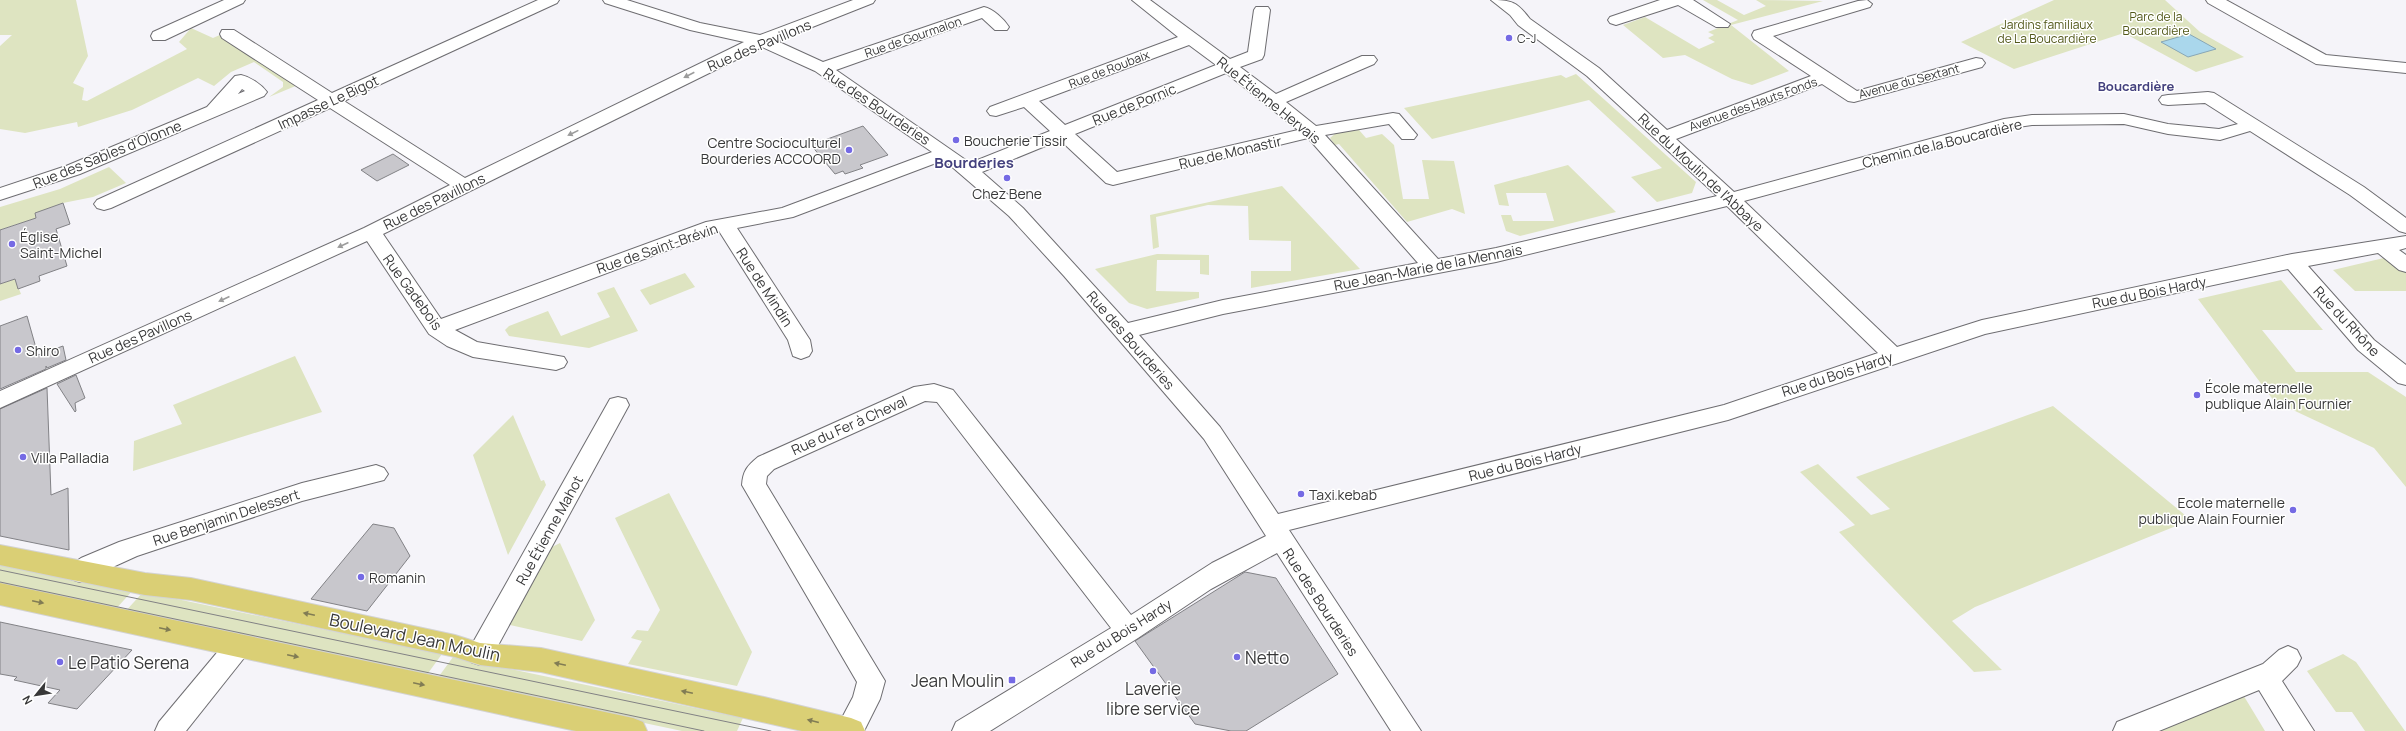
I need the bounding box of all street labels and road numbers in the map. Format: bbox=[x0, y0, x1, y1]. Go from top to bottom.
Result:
street label: Rue de Gourmalon bbox=[862, 12, 964, 62]
street label: Rue des Pavillons bbox=[704, 15, 814, 75]
street label: Rue de Roubaix bbox=[1066, 46, 1153, 92]
street label: Rue Étienne Hervais bbox=[1213, 52, 1325, 148]
street label: Avenue du Sextant bbox=[1857, 59, 1962, 103]
street label: Rue des Bourderies bbox=[820, 63, 934, 149]
street label: Impasse Le Bigot bbox=[275, 70, 382, 134]
street label: Avenue des Hauts Fonds bbox=[1687, 73, 1819, 135]
street label: Rue de Pornic bbox=[1089, 79, 1179, 129]
street label: Rue du Moulin de l'Abbaye bbox=[1634, 109, 1768, 235]
street label: Chemin de la Boucardière bbox=[1860, 114, 2024, 172]
street label: Rue des Sables d'Olonne bbox=[30, 115, 184, 193]
street label: Rue de Monastir bbox=[1177, 131, 1283, 173]
street label: Rue des Pavillons bbox=[380, 168, 488, 234]
street label: Rue de Saint-Brévin bbox=[594, 218, 720, 278]
street label: Rue Jean-Marie de la Mennais bbox=[1332, 239, 1524, 295]
street label: Rue de Mindin bbox=[732, 244, 798, 330]
street label: Rue Gadebois bbox=[379, 250, 447, 334]
street label: Rue du Bois Hardy bbox=[2090, 272, 2208, 312]
street label: Rue du Rhône bbox=[2310, 282, 2384, 360]
street label: Rue des Bourderies bbox=[1083, 287, 1179, 393]
street label: Rue des Pavillons bbox=[85, 305, 195, 367]
street label: Rue du Bois Hardy bbox=[1779, 347, 1896, 401]
street label: Rue du Fer à Cheval bbox=[788, 391, 910, 459]
street label: Rue du Bois Hardy bbox=[1467, 439, 1584, 485]
street label: Rue Étienne Mahot bbox=[511, 472, 587, 588]
street label: Rue Benjamin Delessert bbox=[150, 484, 302, 550]
street label: Rue des Bourderies bbox=[1279, 544, 1363, 660]
street label: Rue du Bois Hardy bbox=[1067, 594, 1176, 672]
street label: Boulevard Jean Moulin bbox=[327, 608, 503, 666]

